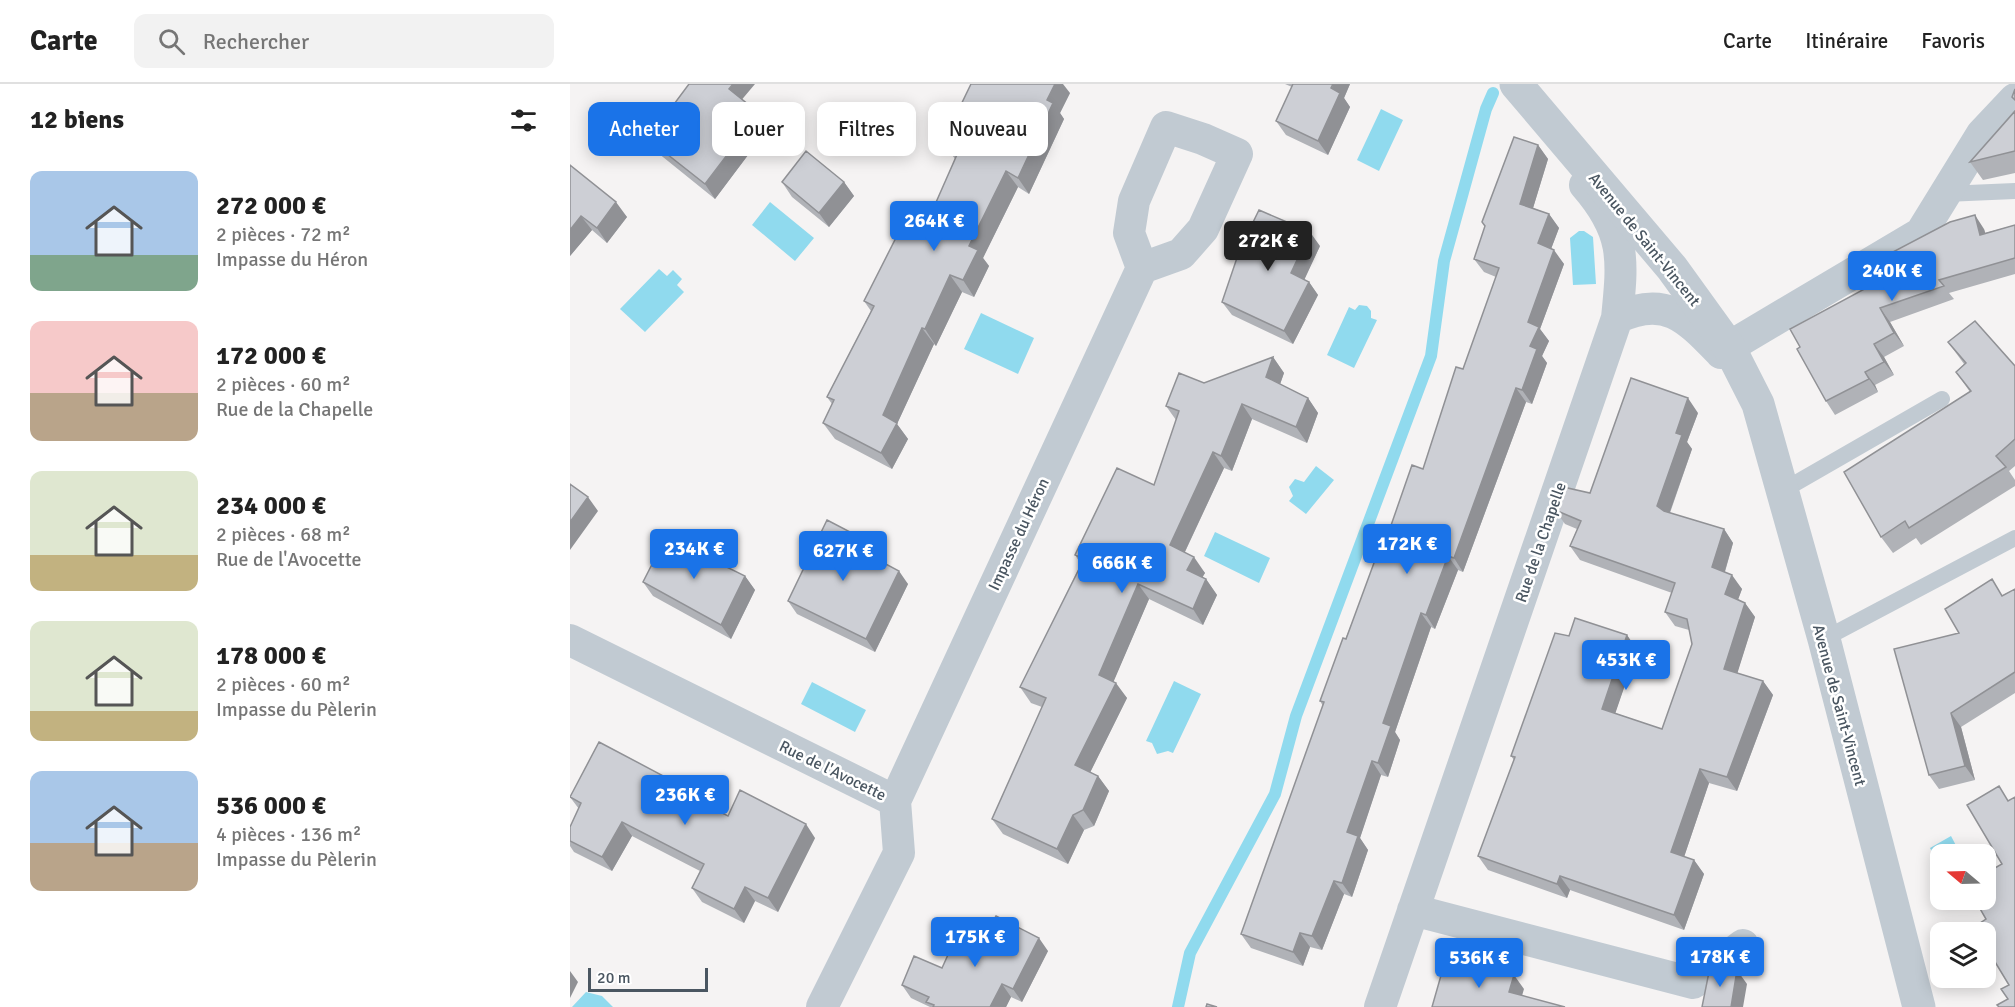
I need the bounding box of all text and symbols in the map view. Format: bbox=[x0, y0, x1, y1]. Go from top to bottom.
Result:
search box bbox=[134, 14, 554, 68]
text: Carte bbox=[30, 24, 98, 58]
icon: search bbox=[155, 25, 188, 58]
text: Rechercher bbox=[203, 28, 309, 55]
text: Carte bbox=[1723, 28, 1772, 54]
text: Itinéraire bbox=[1805, 28, 1888, 54]
text: Favoris bbox=[1921, 28, 1985, 54]
chip: Acheter bbox=[588, 102, 700, 156]
chip: Louer bbox=[712, 102, 805, 156]
chip: Filtres bbox=[817, 102, 916, 156]
chip: Nouveau bbox=[928, 102, 1048, 156]
text: 12 biens bbox=[30, 104, 124, 136]
icon: filters bbox=[507, 104, 540, 137]
street label: Avenue de Saint-Vincent bbox=[1584, 169, 1705, 311]
text: 272 000 € bbox=[216, 190, 326, 222]
icon: home bbox=[78, 195, 150, 267]
pin: 264K € bbox=[885, 201, 983, 252]
text: 264K € bbox=[904, 208, 964, 233]
pin: 272K € bbox=[1219, 221, 1317, 272]
text: 2 pièces · 72 m² bbox=[216, 222, 351, 247]
text: 272K € bbox=[1238, 228, 1298, 253]
text: Impasse du Héron bbox=[216, 247, 368, 272]
pin: 240K € bbox=[1843, 251, 1941, 302]
text: 240K € bbox=[1862, 258, 1922, 283]
text: 172 000 € bbox=[216, 340, 326, 372]
icon: home bbox=[78, 345, 150, 417]
text: 2 pièces · 60 m² bbox=[216, 372, 351, 397]
text: Rue de la Chapelle bbox=[216, 397, 373, 422]
street label: Impasse du Héron bbox=[984, 475, 1054, 594]
street label: Rue de la Chapelle bbox=[1511, 480, 1571, 605]
text: 234 000 € bbox=[216, 490, 326, 522]
icon: home bbox=[78, 495, 150, 567]
text: 2 pièces · 68 m² bbox=[216, 522, 351, 547]
pin: 172K € bbox=[1358, 524, 1456, 575]
pin: 234K € bbox=[645, 529, 743, 580]
pin: 627K € bbox=[794, 531, 892, 582]
text: 172K € bbox=[1377, 531, 1437, 556]
text: 234K € bbox=[664, 536, 724, 561]
text: 627K € bbox=[813, 538, 873, 563]
pin: 666K € bbox=[1073, 543, 1171, 594]
text: Rue de l'Avocette bbox=[216, 547, 362, 572]
text: 666K € bbox=[1092, 550, 1152, 575]
street label: Avenue de Saint-Vincent bbox=[1808, 622, 1870, 789]
text: 178 000 € bbox=[216, 640, 326, 672]
pin: 453K € bbox=[1577, 640, 1675, 691]
icon: home bbox=[78, 645, 150, 717]
text: 453K € bbox=[1596, 647, 1656, 672]
text: 2 pièces · 60 m² bbox=[216, 672, 351, 697]
text: Impasse du Pèlerin bbox=[216, 697, 377, 722]
street label: Rue de l'Avocette bbox=[776, 736, 889, 805]
pin: 236K € bbox=[636, 775, 734, 826]
text: 236K € bbox=[655, 782, 715, 807]
text: 536 000 € bbox=[216, 790, 326, 822]
icon: home bbox=[78, 795, 150, 867]
text: 4 pièces · 136 m² bbox=[216, 822, 361, 847]
north arrow bbox=[1930, 844, 1996, 910]
map controls bbox=[1930, 844, 1996, 988]
text: Impasse du Pèlerin bbox=[216, 847, 377, 872]
pin: 175K € bbox=[926, 917, 1024, 968]
button: layers bbox=[1930, 922, 1996, 988]
text: 175K € bbox=[945, 924, 1005, 949]
pin: 178K € bbox=[1671, 937, 1769, 988]
pin: 536K € bbox=[1430, 938, 1528, 989]
text: 178K € bbox=[1690, 944, 1750, 969]
text: 536K € bbox=[1449, 945, 1509, 970]
scale bar bbox=[588, 965, 708, 992]
text: 20 m bbox=[597, 968, 631, 988]

